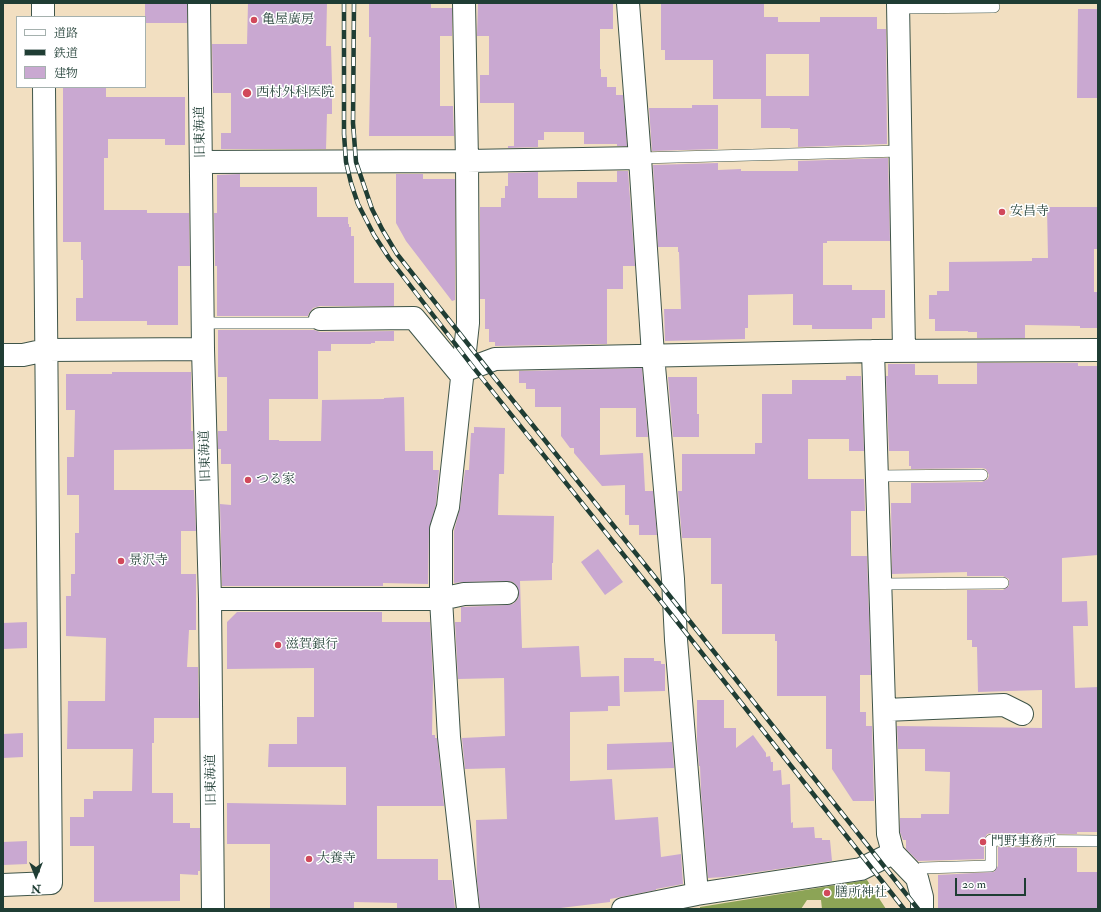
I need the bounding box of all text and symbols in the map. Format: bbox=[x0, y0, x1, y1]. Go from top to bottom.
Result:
place label: 亀屋廣房 bbox=[262, 12, 314, 28]
marker: 亀屋廣房 bbox=[249, 15, 259, 25]
legend bbox=[16, 16, 146, 88]
text: 道路 bbox=[54, 26, 78, 41]
text: 鉄道 bbox=[54, 46, 78, 61]
text: 建物 bbox=[54, 66, 78, 81]
place label: 西村外科医院 bbox=[256, 85, 334, 101]
marker: 西村外科医院 bbox=[241, 87, 253, 99]
street label: 旧東海道 bbox=[193, 106, 209, 158]
place label: 安昌寺 bbox=[1010, 204, 1049, 220]
marker: 安昌寺 bbox=[997, 207, 1007, 217]
street label: 旧東海道 bbox=[197, 430, 215, 482]
place label: つる家 bbox=[256, 472, 295, 488]
marker: つる家 bbox=[243, 475, 253, 485]
place label: 景沢寺 bbox=[129, 553, 168, 569]
marker: 景沢寺 bbox=[116, 556, 126, 566]
place label: 滋賀銀行 bbox=[286, 637, 338, 653]
marker: 滋賀銀行 bbox=[273, 640, 283, 650]
street label: 旧東海道 bbox=[204, 754, 220, 806]
place label: 門野事務所 bbox=[991, 834, 1056, 850]
marker: 門野事務所 bbox=[978, 837, 988, 847]
place label: 大養寺 bbox=[317, 851, 356, 867]
marker: 大養寺 bbox=[304, 854, 314, 864]
north arrow bbox=[16, 856, 56, 896]
scale bar bbox=[957, 870, 1028, 896]
text: 20 m bbox=[962, 877, 986, 892]
text: N bbox=[31, 882, 41, 895]
place label: 膳所神社 bbox=[835, 885, 887, 901]
marker: 膳所神社 bbox=[822, 888, 832, 898]

